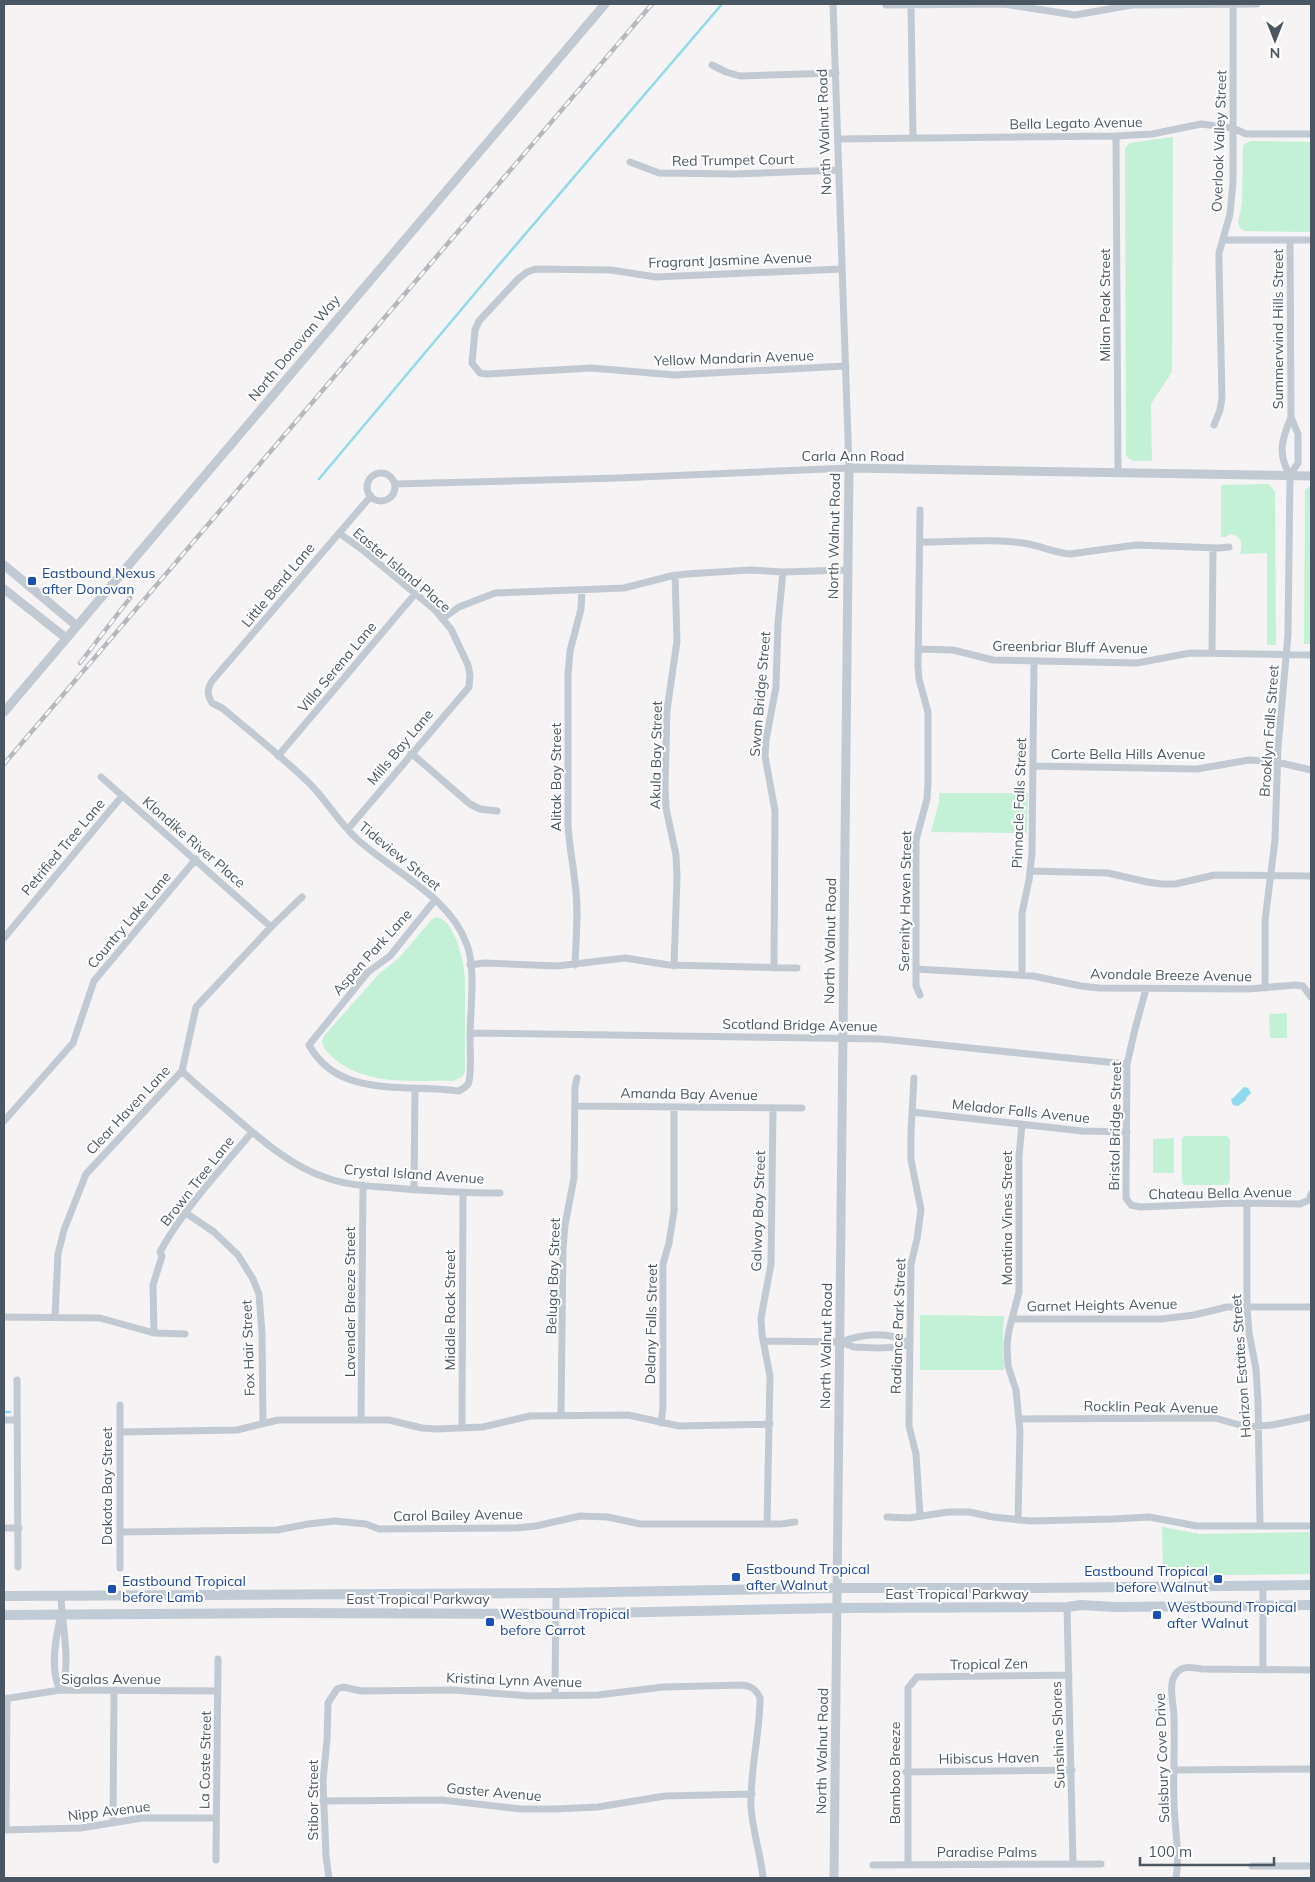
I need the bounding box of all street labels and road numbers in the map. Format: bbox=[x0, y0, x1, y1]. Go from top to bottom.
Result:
street label: North Walnut Road bbox=[813, 69, 835, 195]
street label: Overlook Valley Street bbox=[1208, 69, 1230, 212]
street label: Bella Legato Avenue bbox=[1009, 113, 1143, 133]
street label: Red Trumpet Court bbox=[672, 150, 794, 170]
street label: Fragrant Jasmine Avenue bbox=[648, 248, 812, 272]
street label: Milan Peak Street bbox=[1096, 248, 1114, 362]
street label: Summerwind Hills Street bbox=[1269, 249, 1287, 409]
street label: North Donovan Way bbox=[244, 291, 344, 405]
street label: Yellow Mandarin Avenue bbox=[653, 346, 814, 370]
street label: Carla Ann Road bbox=[802, 447, 904, 465]
street label: North Walnut Road bbox=[824, 473, 844, 599]
street label: Easter Island Place bbox=[349, 524, 455, 616]
street label: Little Bend Lane bbox=[238, 539, 318, 631]
street label: Villa Serena Lane bbox=[294, 618, 380, 716]
street label: Swan Bridge Street bbox=[746, 631, 774, 757]
street label: Greenbriar Bluff Avenue bbox=[992, 637, 1148, 657]
street label: Brooklyn Falls Street bbox=[1255, 664, 1283, 798]
street label: Akula Bay Street bbox=[646, 700, 666, 809]
street label: Mills Bay Lane bbox=[363, 705, 437, 789]
street label: Alitak Bay Street bbox=[547, 723, 565, 831]
street label: Pinnacle Falls Street bbox=[1008, 737, 1030, 869]
street label: Corte Bella Hills Avenue bbox=[1051, 745, 1205, 763]
street label: Klondike River Place bbox=[139, 792, 249, 892]
street label: Petrified Tree Lane bbox=[17, 795, 109, 899]
street label: Tideview Street bbox=[355, 817, 445, 895]
street label: Serenity Haven Street bbox=[895, 830, 915, 972]
street label: Country Lake Lane bbox=[83, 868, 175, 972]
street label: North Walnut Road bbox=[820, 878, 840, 1004]
street label: Aspen Park Lane bbox=[329, 905, 415, 999]
street label: Avondale Breeze Avenue bbox=[1090, 965, 1252, 985]
street label: Scotland Bridge Avenue bbox=[722, 1015, 878, 1035]
street label: Bristol Bridge Street bbox=[1105, 1061, 1125, 1191]
street label: Clear Haven Lane bbox=[82, 1062, 174, 1158]
street label: Amanda Bay Avenue bbox=[620, 1084, 758, 1104]
street label: Melador Falls Avenue bbox=[951, 1095, 1091, 1127]
street label: Brown Tree Lane bbox=[156, 1132, 238, 1230]
street label: Galway Bay Street bbox=[747, 1150, 769, 1272]
street label: Montina Vines Street bbox=[998, 1150, 1016, 1285]
street label: Crystal Island Avenue bbox=[343, 1160, 485, 1188]
street label: Chateau Bella Avenue bbox=[1148, 1183, 1292, 1203]
street label: Beluga Bay Street bbox=[542, 1217, 564, 1335]
street label: Lavender Breeze Street bbox=[341, 1227, 359, 1377]
street label: Middle Rock Street bbox=[441, 1250, 459, 1370]
street label: Radiance Park Street bbox=[887, 1257, 909, 1394]
street label: Delany Falls Street bbox=[641, 1263, 661, 1385]
street label: North Walnut Road bbox=[816, 1283, 836, 1409]
street label: Horizon Estates Street bbox=[1227, 1293, 1255, 1439]
street label: Garnet Heights Avenue bbox=[1027, 1295, 1177, 1315]
street label: Fox Hair Street bbox=[237, 1299, 259, 1397]
street label: Rocklin Peak Avenue bbox=[1084, 1397, 1218, 1417]
street label: Dakota Bay Street bbox=[98, 1427, 116, 1545]
street label: Carol Bailey Avenue bbox=[393, 1505, 523, 1525]
street label: East Tropical Parkway bbox=[885, 1585, 1029, 1603]
street label: East Tropical Parkway bbox=[346, 1590, 490, 1608]
street label: Tropical Zen bbox=[950, 1654, 1028, 1674]
street label: Kristina Lynn Avenue bbox=[446, 1669, 582, 1691]
street label: Sigalas Avenue bbox=[61, 1670, 161, 1688]
street label: Sunshine Shores bbox=[1047, 1681, 1069, 1789]
street label: North Walnut Road bbox=[812, 1688, 832, 1814]
street label: Salsbury Cove Drive bbox=[1151, 1693, 1173, 1823]
street label: La Coste Street bbox=[195, 1711, 215, 1809]
street label: Bamboo Breeze bbox=[886, 1722, 904, 1824]
street label: Hibiscus Haven bbox=[939, 1748, 1039, 1768]
street label: Stibor Street bbox=[304, 1760, 322, 1840]
street label: Gaster Avenue bbox=[446, 1779, 542, 1805]
street label: Nipp Avenue bbox=[67, 1797, 151, 1825]
street label: Paradise Palms bbox=[937, 1843, 1037, 1861]

